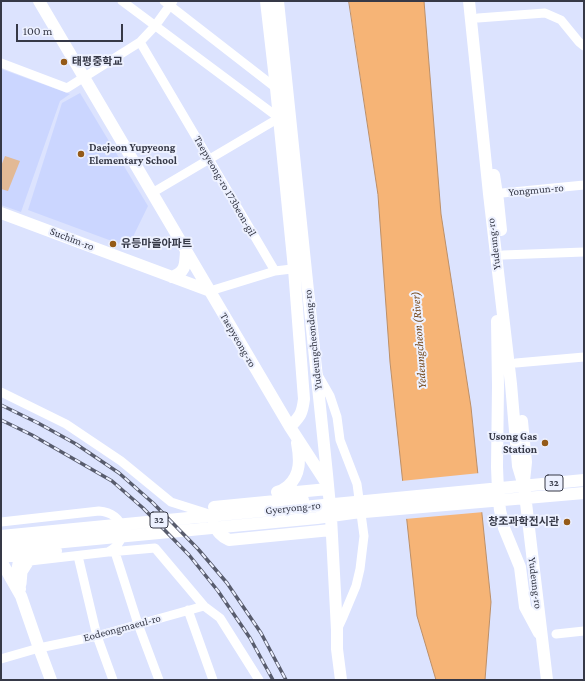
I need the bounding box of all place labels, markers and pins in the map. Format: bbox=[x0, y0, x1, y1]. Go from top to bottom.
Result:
place label: 태평중학교 bbox=[72, 55, 123, 69]
marker: 태평중학교 bbox=[59, 57, 69, 67]
place label: Daejeon Yupyeong Elementary School bbox=[89, 141, 177, 167]
marker: Daejeon Yupyeong Elementary School bbox=[76, 149, 86, 159]
place label: 유등마을아파트 bbox=[121, 237, 192, 251]
marker: 유등마을아파트 bbox=[108, 239, 118, 249]
place label: Usong Gas Station bbox=[489, 430, 537, 456]
marker: Usong Gas Station bbox=[540, 438, 550, 448]
place label: 창조과학전시관 bbox=[488, 515, 559, 529]
marker: 창조과학전시관 bbox=[562, 517, 572, 527]

